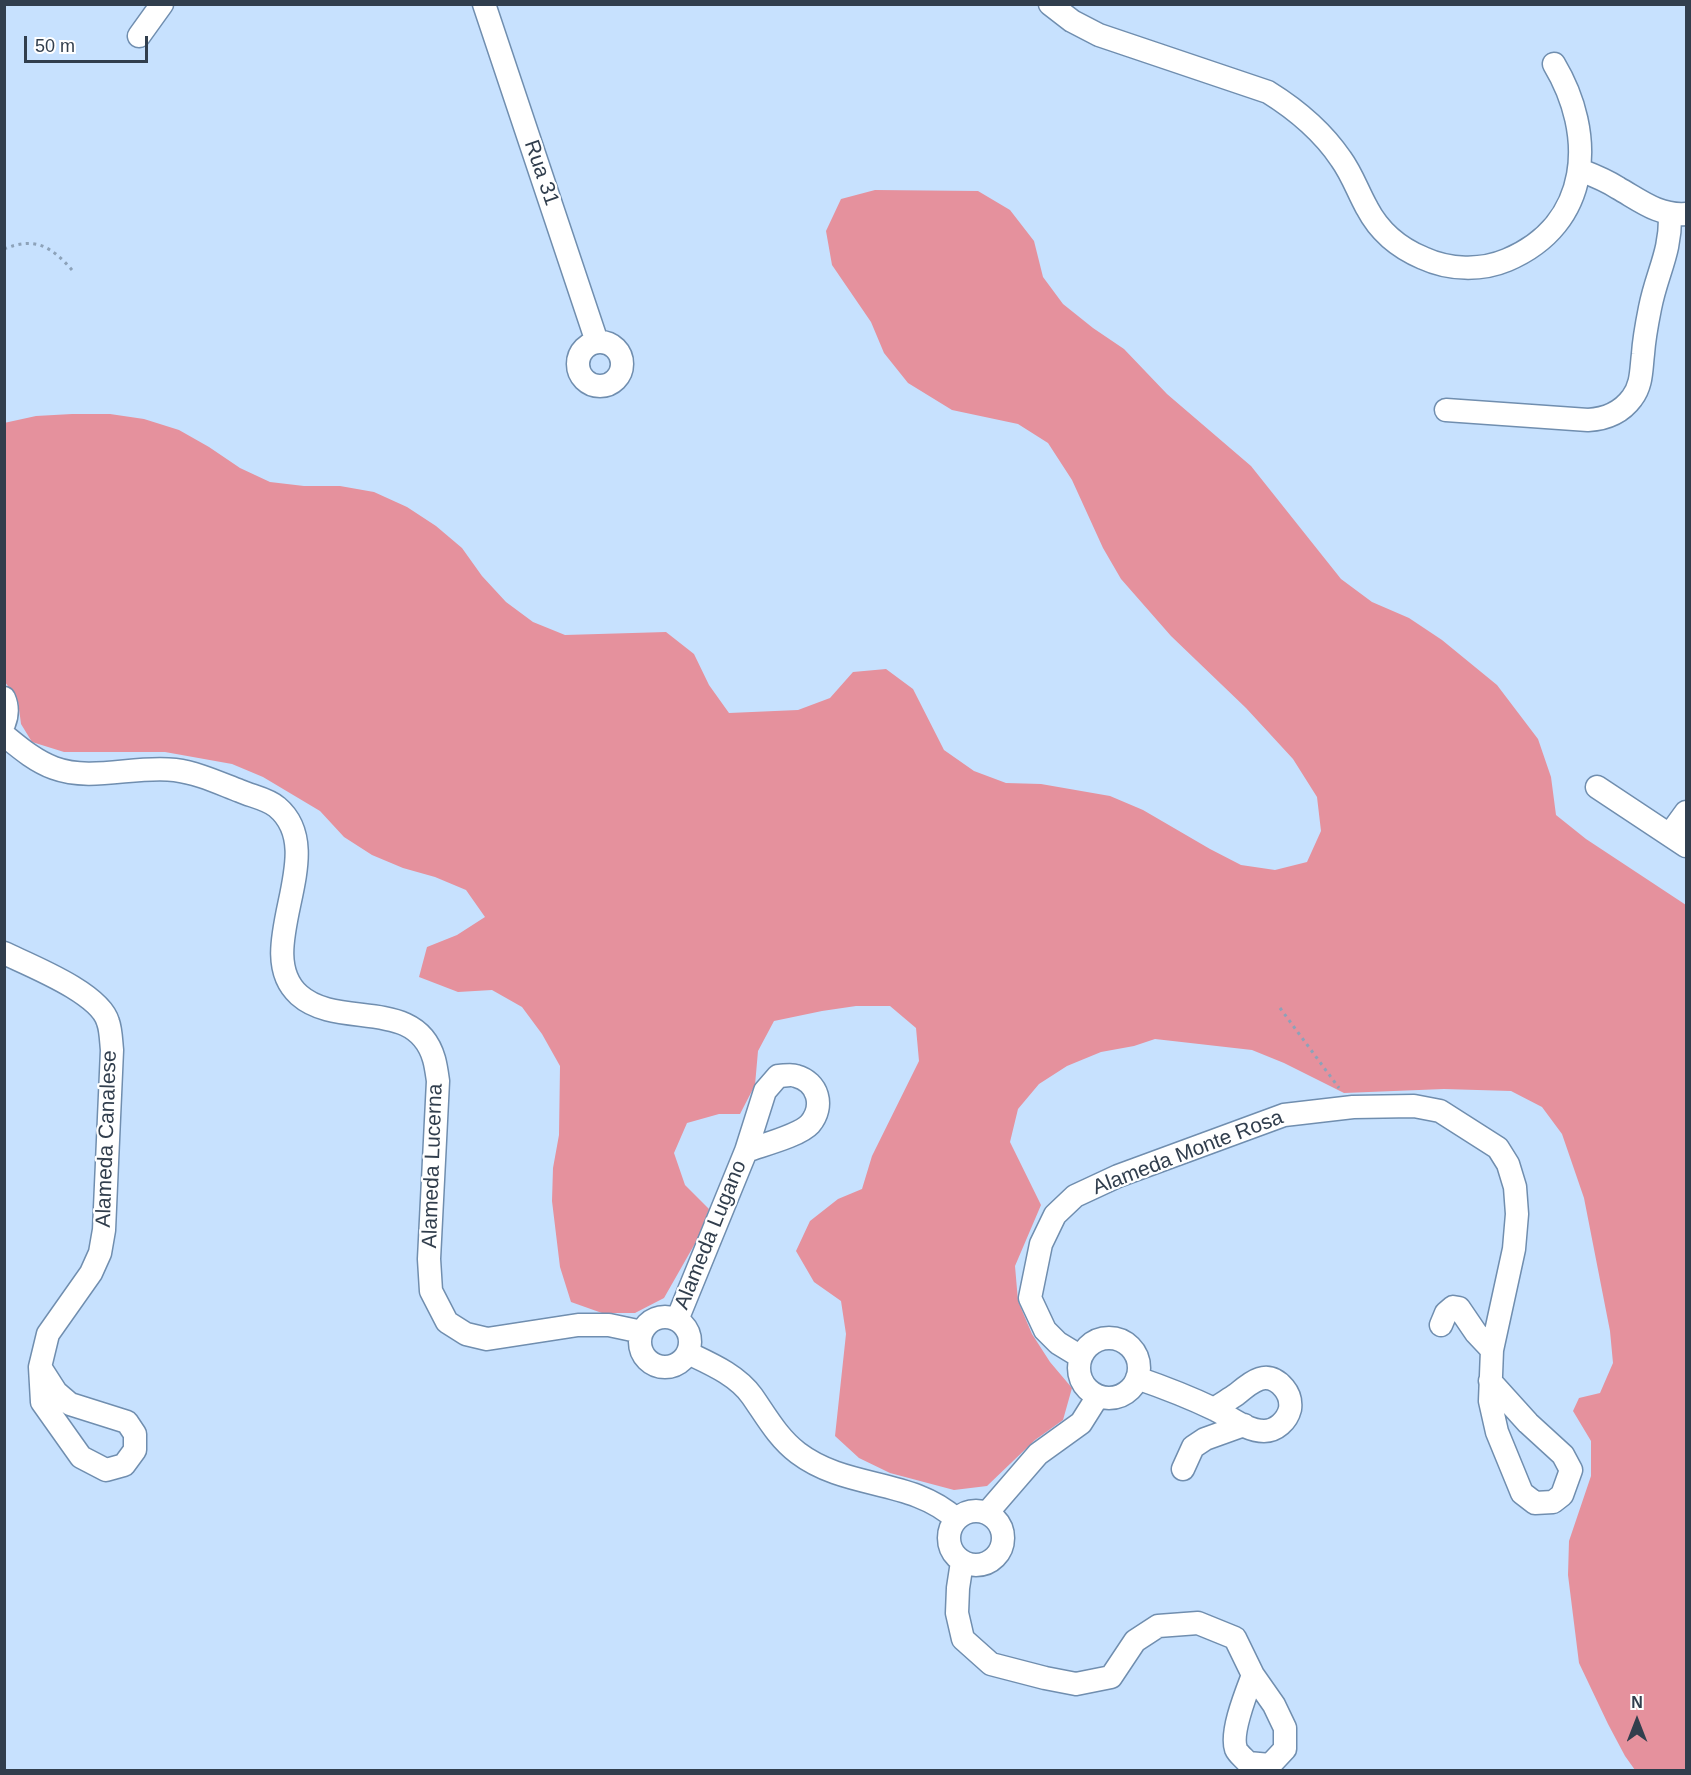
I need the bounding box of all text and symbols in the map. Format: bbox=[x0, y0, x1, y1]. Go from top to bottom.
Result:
scale bar bbox=[27, 24, 152, 62]
text: 50 m bbox=[35, 36, 75, 56]
street label: Rua 31 bbox=[518, 137, 564, 209]
street label: Alameda Canalese bbox=[91, 1050, 123, 1228]
street label: Alameda Lucerna bbox=[418, 1083, 448, 1249]
street label: Alameda Monte Rosa bbox=[1089, 1105, 1287, 1201]
street label: Alameda Lugano bbox=[670, 1157, 752, 1313]
north arrow bbox=[1607, 1691, 1667, 1751]
text: N bbox=[1631, 1694, 1643, 1711]

